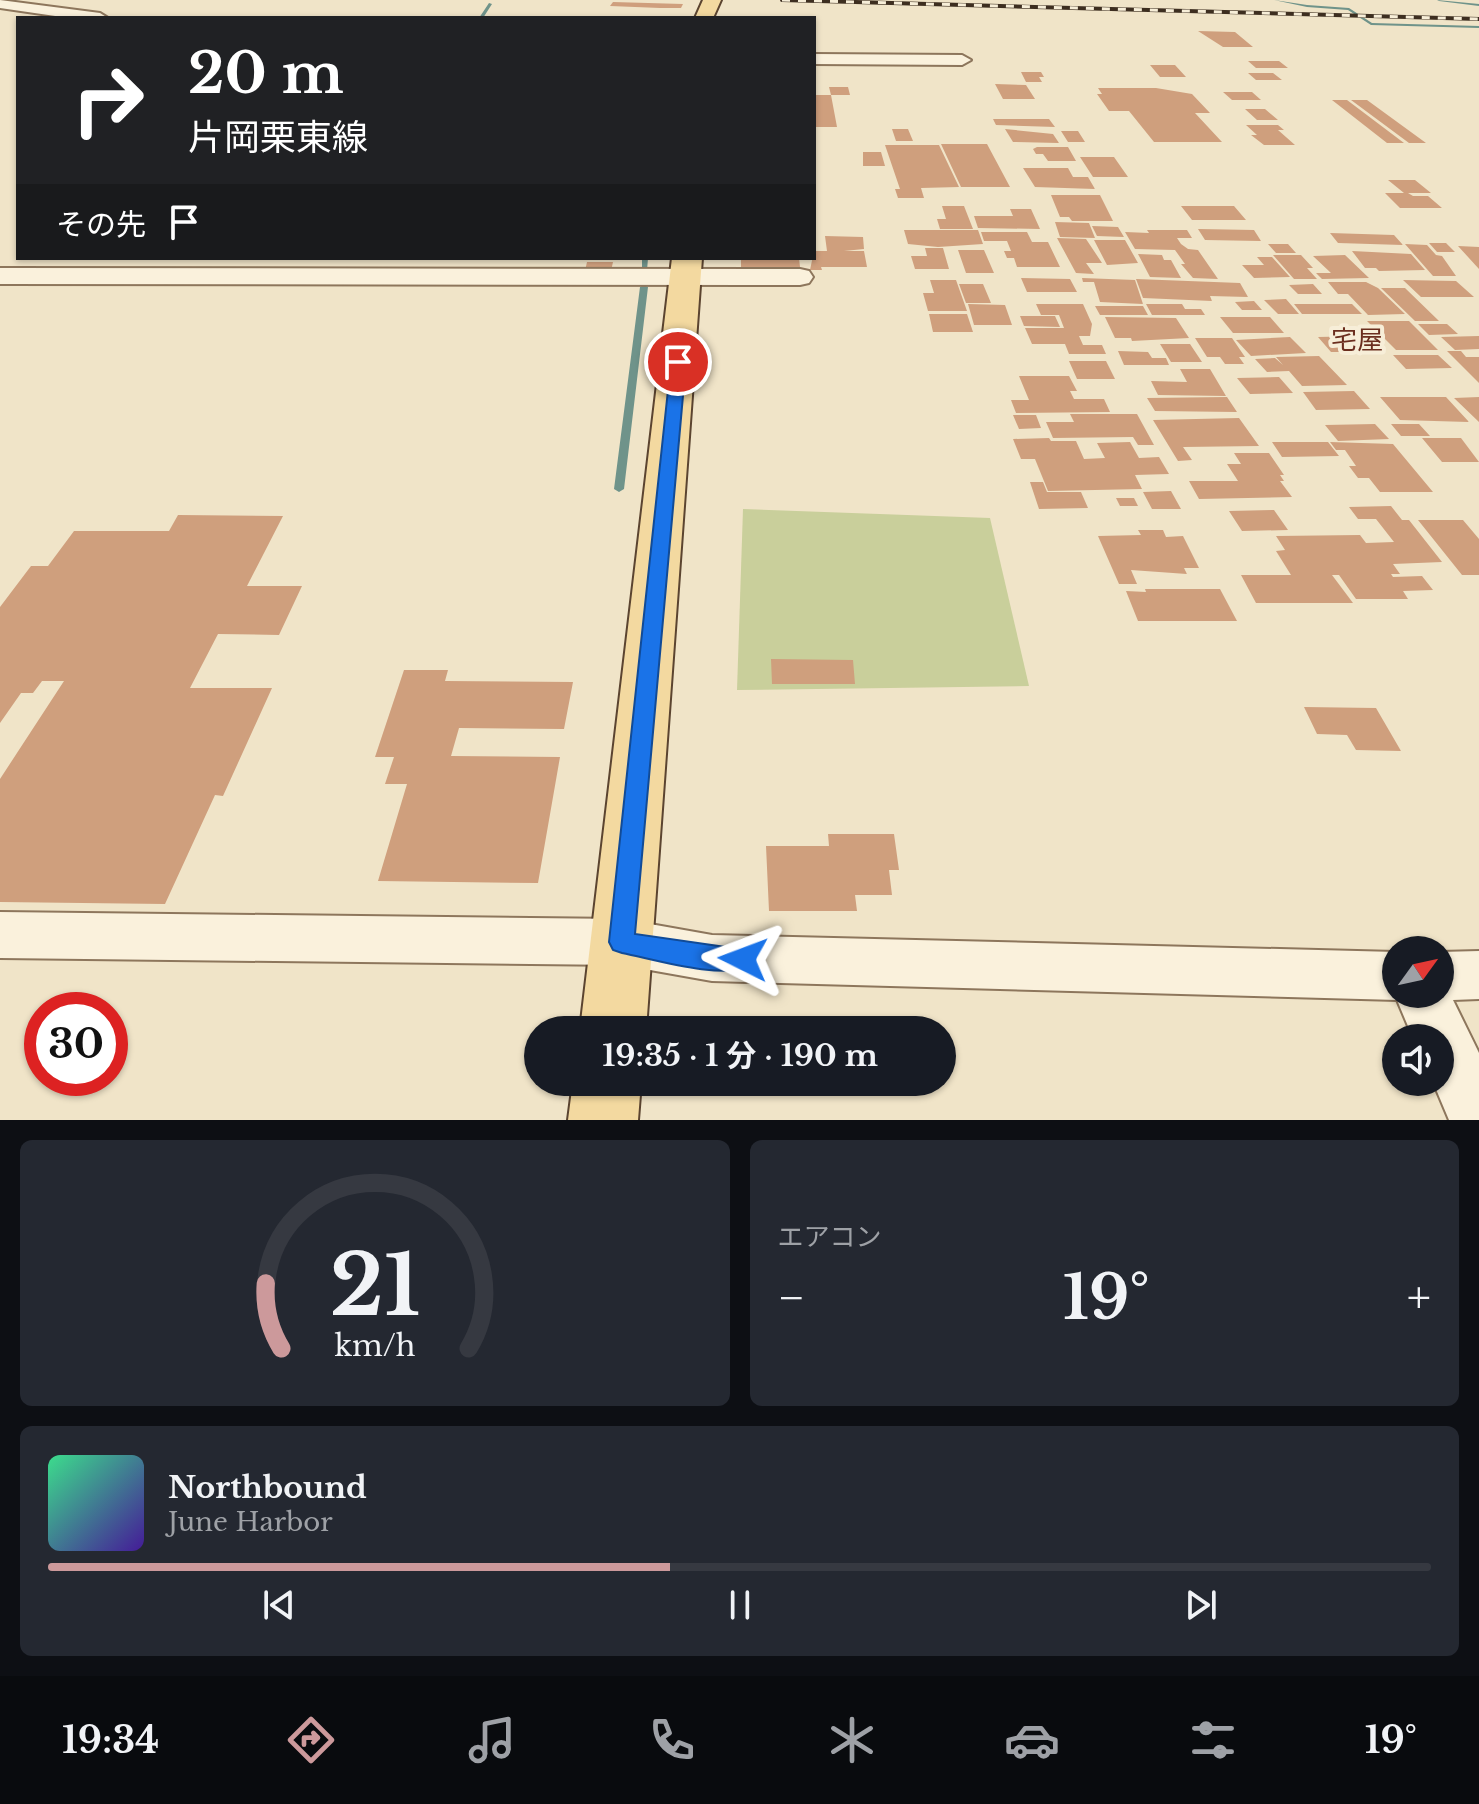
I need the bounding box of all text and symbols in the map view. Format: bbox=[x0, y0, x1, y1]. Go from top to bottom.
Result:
text: 20 m bbox=[188, 39, 344, 108]
icon: right bbox=[56, 48, 160, 152]
text: 片岡栗東線 bbox=[188, 115, 368, 160]
icon: arrive bbox=[162, 200, 206, 244]
text: その先 bbox=[56, 206, 146, 243]
district label: 宅屋 bbox=[1331, 324, 1383, 356]
pin bbox=[644, 328, 712, 396]
icon: arrive bbox=[656, 340, 700, 384]
position arrow bbox=[701, 917, 785, 1001]
north arrow bbox=[1382, 936, 1454, 1008]
map controls bbox=[1382, 936, 1454, 1096]
speed limit sign: 30 bbox=[24, 992, 128, 1096]
button: sound bbox=[1382, 1024, 1454, 1096]
text: 19:35 · 1 分 · 190 m bbox=[602, 1037, 878, 1074]
text: エアコン bbox=[778, 1221, 882, 1253]
text: 21 bbox=[330, 1234, 420, 1337]
text: 19° bbox=[1063, 1261, 1149, 1335]
text: − bbox=[778, 1270, 805, 1325]
text: + bbox=[1407, 1270, 1431, 1325]
text: km/h bbox=[334, 1328, 415, 1364]
text: Northbound bbox=[168, 1469, 367, 1506]
text: June Harbor bbox=[168, 1506, 333, 1538]
icon: previous bbox=[257, 1583, 301, 1627]
icon: pause bbox=[718, 1583, 762, 1627]
icon: next bbox=[1179, 1583, 1223, 1627]
icon: directions bbox=[283, 1712, 339, 1768]
icon: music bbox=[464, 1712, 520, 1768]
icon: phone bbox=[644, 1712, 700, 1768]
icon: climate bbox=[824, 1712, 880, 1768]
icon: car bbox=[1004, 1712, 1060, 1768]
icon: filters bbox=[1185, 1712, 1241, 1768]
text: 19:34 bbox=[62, 1718, 159, 1763]
text: 19° bbox=[1365, 1718, 1417, 1763]

